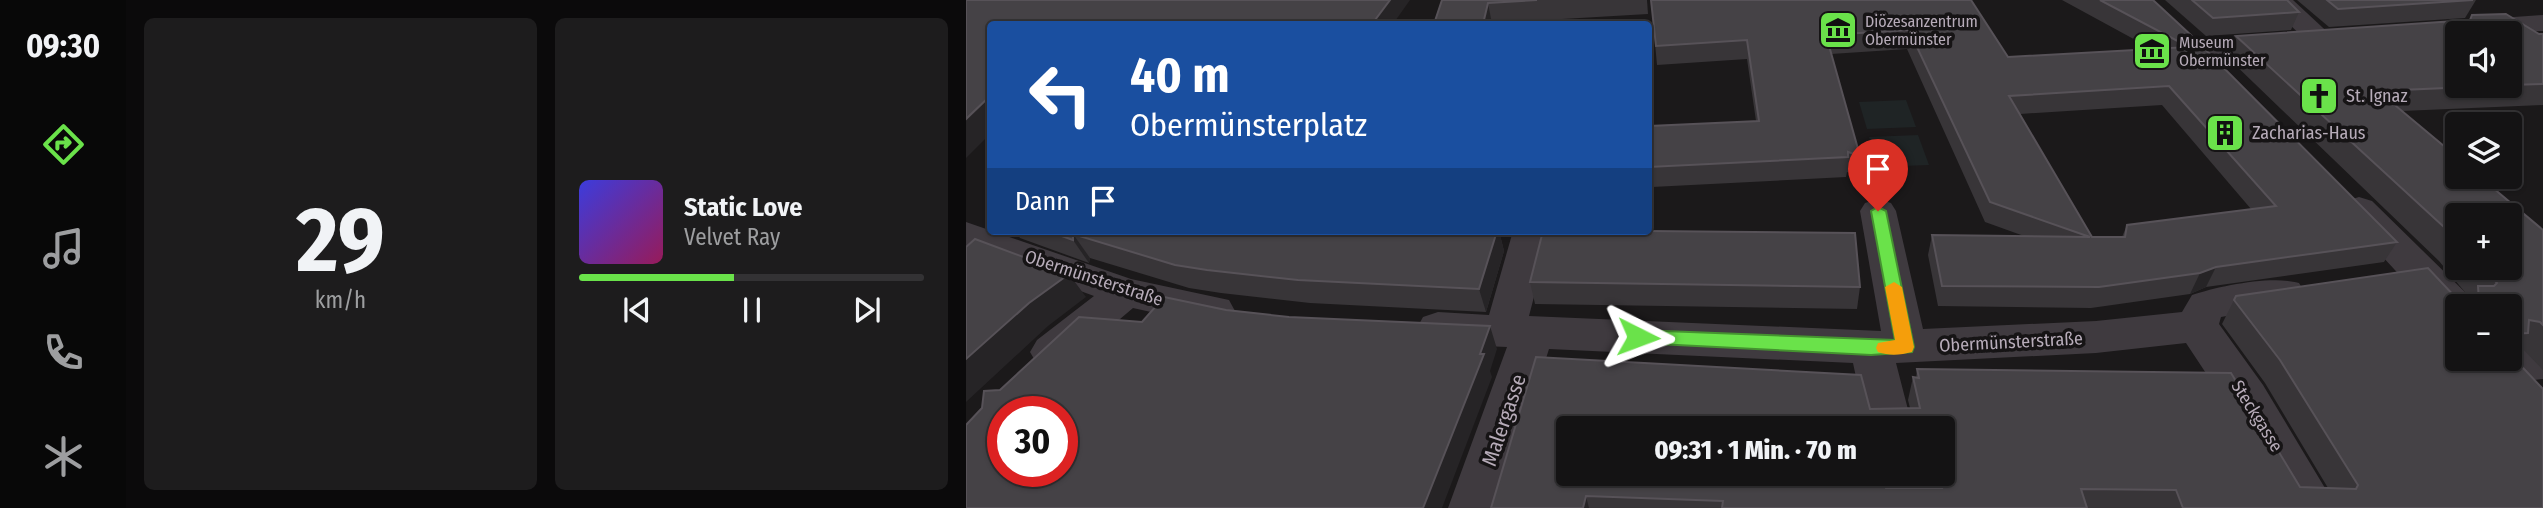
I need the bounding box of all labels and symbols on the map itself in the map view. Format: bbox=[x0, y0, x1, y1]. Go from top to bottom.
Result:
museum icon: Diözesanzentrum Obermünster bbox=[1817, 9, 1859, 51]
place label: Diözesanzentrum Obermünster bbox=[1865, 12, 1978, 49]
museum icon: Museum Obermünster bbox=[2131, 30, 2173, 72]
place label: Museum Obermünster bbox=[2179, 33, 2266, 70]
church icon: St. Ignaz bbox=[2298, 75, 2340, 117]
place label: St. Ignaz bbox=[2346, 85, 2408, 107]
building icon: Zacharias-Haus bbox=[2204, 112, 2246, 154]
place label: Zacharias-Haus bbox=[2252, 122, 2366, 144]
pin bbox=[1848, 139, 1908, 211]
street label: Obermünsterstraße bbox=[1022, 245, 1166, 311]
position arrow bbox=[1601, 300, 1675, 374]
street label: Obermünsterstraße bbox=[1939, 327, 2083, 357]
street label: Malergasse bbox=[1476, 371, 1532, 469]
street label: Steckgasse bbox=[2226, 376, 2288, 456]
speed limit sign: 30 bbox=[987, 396, 1078, 487]

